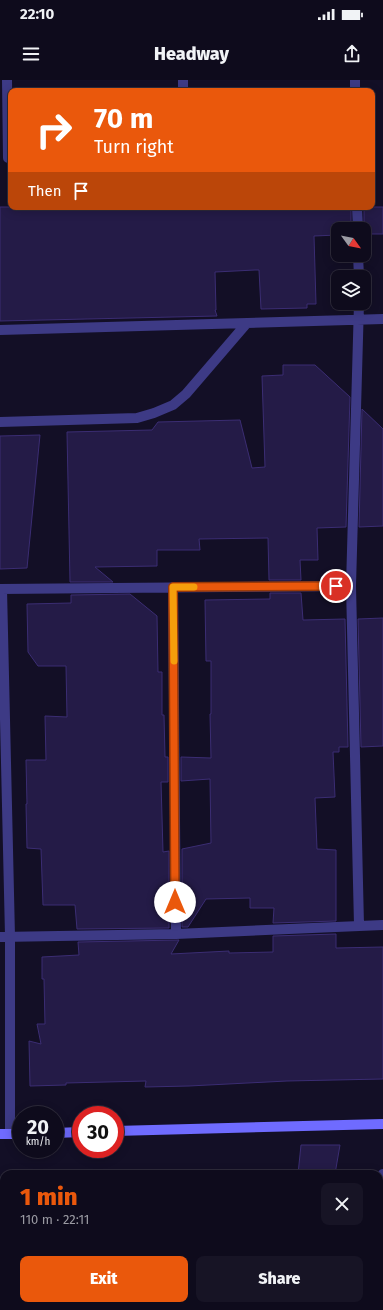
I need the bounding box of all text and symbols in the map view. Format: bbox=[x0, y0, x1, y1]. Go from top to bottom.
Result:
text: 22:10 bbox=[20, 5, 54, 23]
icon: menu bbox=[20, 43, 42, 65]
text: Headway bbox=[154, 43, 229, 65]
icon: share bbox=[341, 43, 363, 65]
text: 70 m bbox=[94, 102, 153, 135]
icon: right bbox=[28, 104, 80, 156]
text: Turn right bbox=[94, 136, 174, 158]
icon: arrive bbox=[70, 180, 92, 202]
text: Then bbox=[28, 182, 62, 200]
north arrow bbox=[331, 222, 371, 262]
map controls bbox=[331, 222, 371, 310]
button: layers bbox=[331, 270, 371, 310]
pin bbox=[319, 569, 353, 603]
icon: arrive bbox=[325, 575, 347, 597]
position arrow bbox=[154, 881, 196, 923]
speed limit sign: 30 bbox=[72, 1106, 124, 1158]
text: 20 bbox=[27, 1115, 49, 1139]
text: km/h bbox=[26, 1136, 50, 1148]
text: 1 min bbox=[20, 1183, 78, 1211]
button: close bbox=[321, 1183, 363, 1225]
text: 110 m · 22:11 bbox=[20, 1212, 89, 1227]
button: Exit bbox=[20, 1256, 188, 1302]
button: Share bbox=[196, 1256, 363, 1302]

